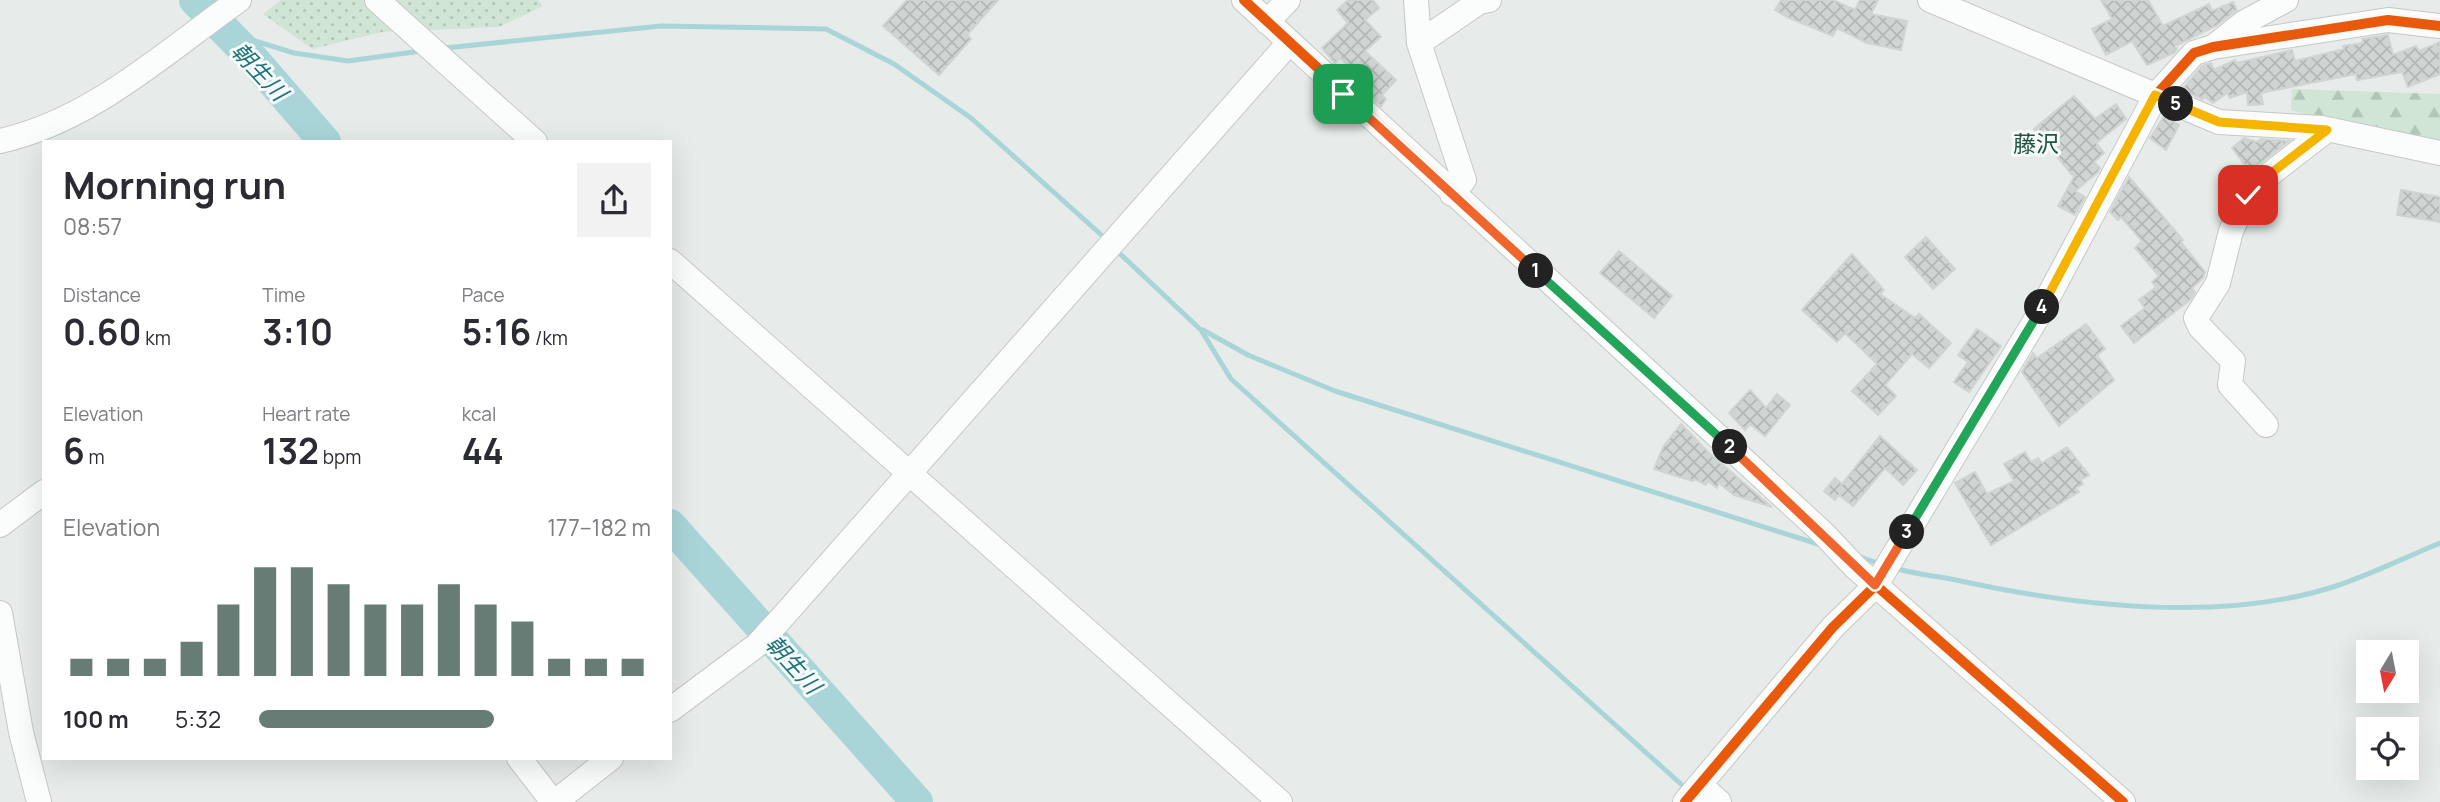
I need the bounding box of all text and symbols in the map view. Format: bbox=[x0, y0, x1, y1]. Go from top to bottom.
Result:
water label: 朝生川 bbox=[225, 35, 297, 109]
pin bbox=[1313, 64, 1373, 124]
icon: arrive bbox=[1324, 75, 1362, 113]
pin: 5 bbox=[2158, 86, 2194, 122]
text: 5 bbox=[2170, 90, 2181, 116]
district label: 藤沢 bbox=[2013, 127, 2059, 159]
text: Morning run bbox=[63, 158, 286, 210]
button: share bbox=[577, 163, 651, 237]
pin bbox=[2218, 165, 2278, 225]
icon: check bbox=[2229, 176, 2267, 214]
text: 08:57 bbox=[63, 210, 122, 242]
pin: 1 bbox=[1518, 254, 1554, 288]
text: 1 bbox=[1531, 257, 1540, 283]
text: Distance bbox=[63, 282, 141, 308]
text: Time bbox=[262, 282, 305, 308]
text: Pace bbox=[462, 282, 505, 308]
pin: 4 bbox=[2024, 290, 2060, 324]
text: 4 bbox=[2036, 293, 2047, 319]
text: 0.60 bbox=[63, 308, 141, 356]
text: 3:10 bbox=[262, 308, 333, 356]
text: 5:16 bbox=[462, 308, 531, 356]
text: km bbox=[141, 325, 171, 351]
text: /km bbox=[531, 325, 568, 351]
text: Elevation bbox=[63, 401, 143, 427]
text: Heart rate bbox=[262, 401, 350, 427]
text: kcal bbox=[462, 401, 496, 427]
text: 6 bbox=[63, 427, 85, 475]
text: 132 bbox=[262, 427, 319, 475]
text: 44 bbox=[462, 427, 504, 475]
pin: 2 bbox=[1712, 430, 1748, 464]
text: 2 bbox=[1724, 433, 1735, 459]
text: m bbox=[85, 444, 105, 470]
text: bpm bbox=[319, 444, 361, 470]
text: Elevation bbox=[63, 511, 160, 543]
text: 177–182 m bbox=[547, 511, 651, 543]
pin: 3 bbox=[1890, 514, 1924, 550]
text: 3 bbox=[1901, 518, 1912, 544]
water label: 朝生川 bbox=[759, 628, 831, 703]
north arrow bbox=[2356, 640, 2418, 704]
map controls bbox=[2356, 640, 2419, 780]
text: 100 m bbox=[63, 703, 129, 735]
text: 5:32 bbox=[175, 703, 221, 735]
button: locate bbox=[2356, 717, 2419, 780]

